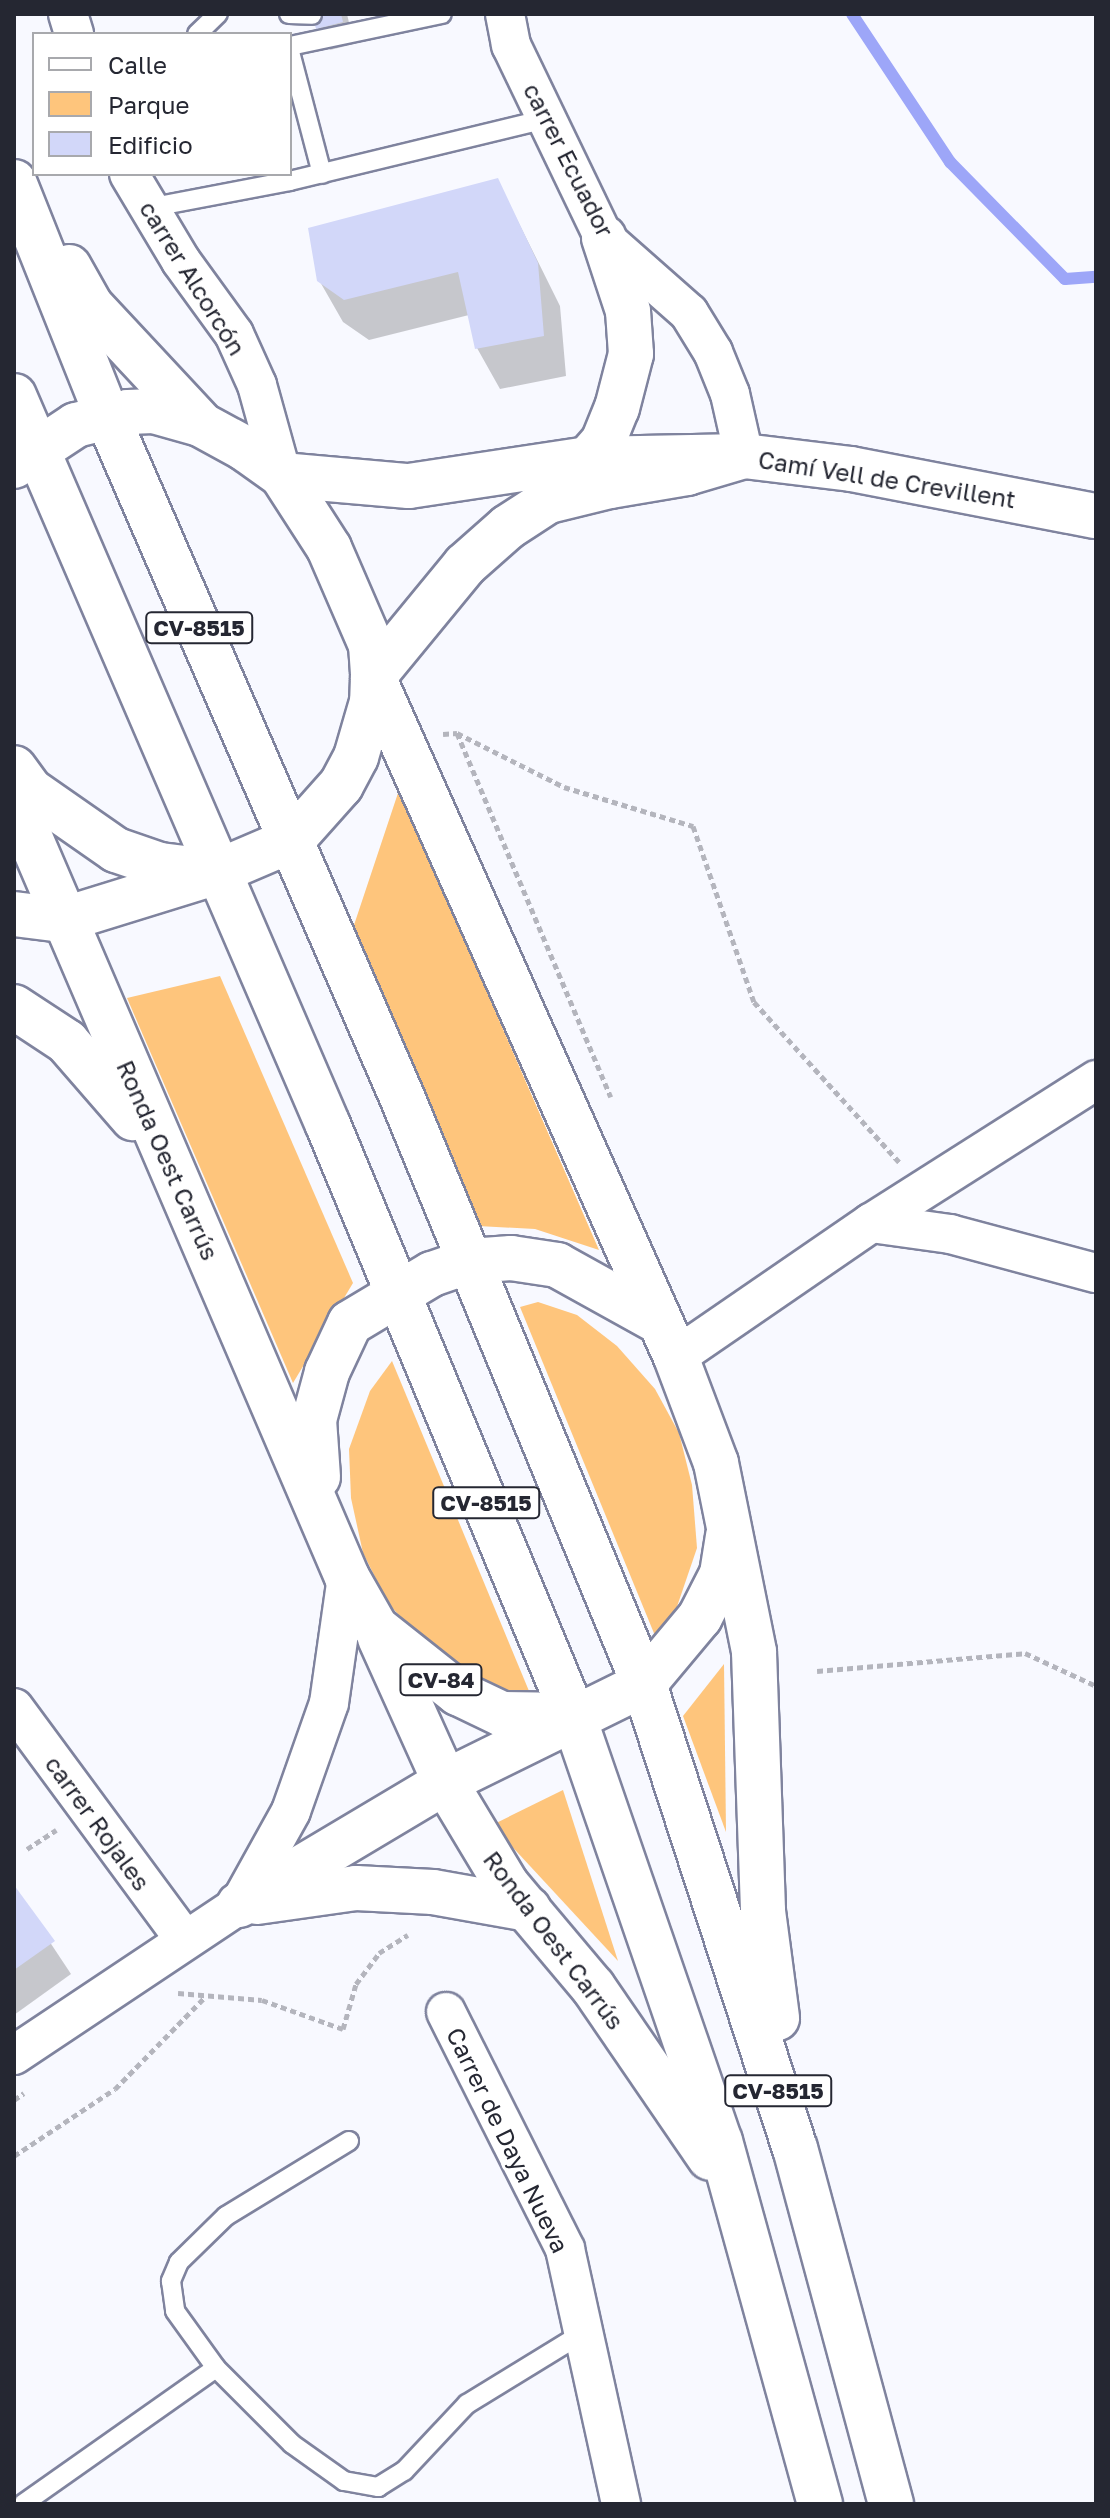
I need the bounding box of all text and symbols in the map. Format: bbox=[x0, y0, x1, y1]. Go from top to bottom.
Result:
legend bbox=[32, 32, 292, 176]
text: Calle bbox=[108, 50, 167, 79]
street label: carrer Ecuador bbox=[518, 78, 620, 242]
text: Parque bbox=[108, 90, 189, 119]
text: Edificio bbox=[108, 130, 193, 159]
street label: carrer Alcorcón bbox=[134, 196, 252, 360]
street label: Camí Vell de Crevillent bbox=[756, 444, 1018, 514]
road number: CV-8515 bbox=[145, 610, 253, 646]
street label: Ronda Oest Carrús bbox=[111, 1056, 225, 1264]
road number: CV-8515 bbox=[432, 1485, 540, 1521]
road number: CV-84 bbox=[399, 1662, 483, 1698]
street label: carrer Rojales bbox=[40, 1750, 156, 1896]
street label: Ronda Oest Carrús bbox=[478, 1845, 630, 2035]
street label: Carrer de Daya Nueva bbox=[441, 2023, 575, 2257]
road number: CV-8515 bbox=[724, 2073, 832, 2109]

